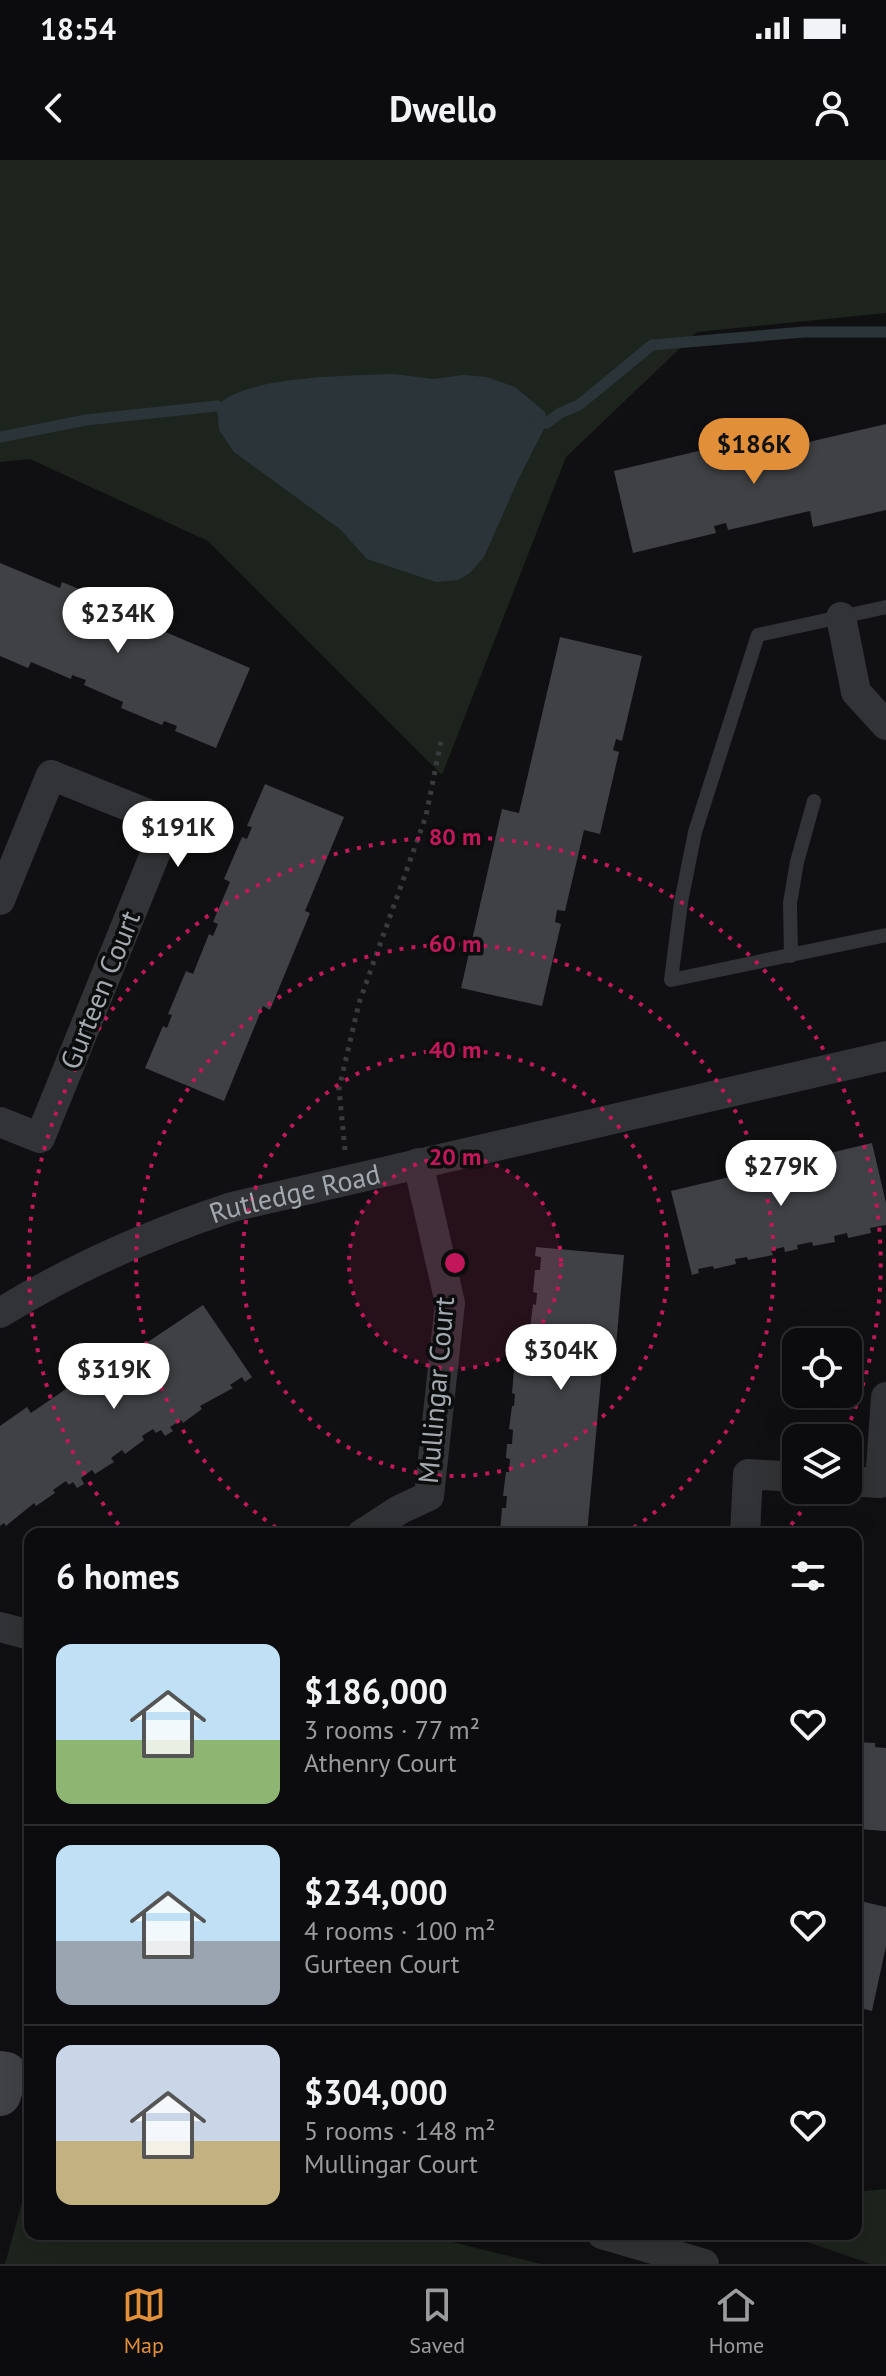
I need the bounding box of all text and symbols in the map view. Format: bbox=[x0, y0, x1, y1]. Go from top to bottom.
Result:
text: 18:54 bbox=[40, 9, 116, 48]
text: Dwello bbox=[389, 85, 497, 132]
icon: back bbox=[32, 86, 76, 130]
icon: person bbox=[810, 86, 854, 130]
pin: $186K bbox=[698, 418, 810, 486]
text: $186K bbox=[716, 427, 792, 460]
pin: $234K bbox=[62, 587, 174, 655]
text: $234K bbox=[80, 596, 156, 629]
pin: $191K bbox=[122, 801, 234, 869]
text: $191K bbox=[140, 810, 216, 843]
text: 80 m bbox=[429, 821, 481, 852]
street label: Gurteen Court bbox=[51, 905, 148, 1074]
text: 60 m bbox=[429, 928, 481, 959]
text: 40 m bbox=[429, 1034, 481, 1065]
pin: $279K bbox=[725, 1140, 837, 1208]
text: 20 m bbox=[429, 1141, 481, 1172]
text: $279K bbox=[743, 1149, 819, 1182]
street label: Rutledge Road bbox=[204, 1154, 384, 1231]
centre of rings bbox=[441, 1249, 469, 1277]
street label: Mullingar Court bbox=[409, 1295, 462, 1485]
pin: $304K bbox=[505, 1324, 617, 1392]
map controls bbox=[782, 1328, 862, 1504]
button: locate bbox=[782, 1328, 862, 1408]
text: $304K bbox=[523, 1333, 599, 1366]
pin: $319K bbox=[58, 1343, 170, 1411]
text: $319K bbox=[76, 1352, 152, 1385]
button: layers bbox=[782, 1424, 862, 1504]
text: 6 homes bbox=[56, 1554, 180, 1598]
icon: filters bbox=[786, 1554, 830, 1598]
text: $186,000 bbox=[304, 1669, 448, 1713]
icon: home bbox=[120, 1676, 216, 1772]
icon: heart bbox=[786, 1702, 830, 1746]
text: 3 rooms · 77 m² bbox=[304, 1713, 480, 1746]
text: Athenry Court bbox=[304, 1746, 457, 1779]
text: $234,000 bbox=[304, 1870, 448, 1914]
icon: home bbox=[120, 1877, 216, 1973]
icon: heart bbox=[786, 1903, 830, 1947]
text: 4 rooms · 100 m² bbox=[304, 1914, 496, 1947]
text: Gurteen Court bbox=[304, 1947, 460, 1980]
text: $304,000 bbox=[304, 2070, 448, 2114]
icon: home bbox=[120, 2077, 216, 2173]
icon: heart bbox=[786, 2103, 830, 2147]
text: 5 rooms · 148 m² bbox=[304, 2114, 496, 2147]
text: Mullingar Court bbox=[304, 2147, 478, 2180]
tab: Map bbox=[122, 2283, 166, 2359]
tab: Saved bbox=[409, 2283, 465, 2359]
tab: Home bbox=[709, 2283, 764, 2359]

